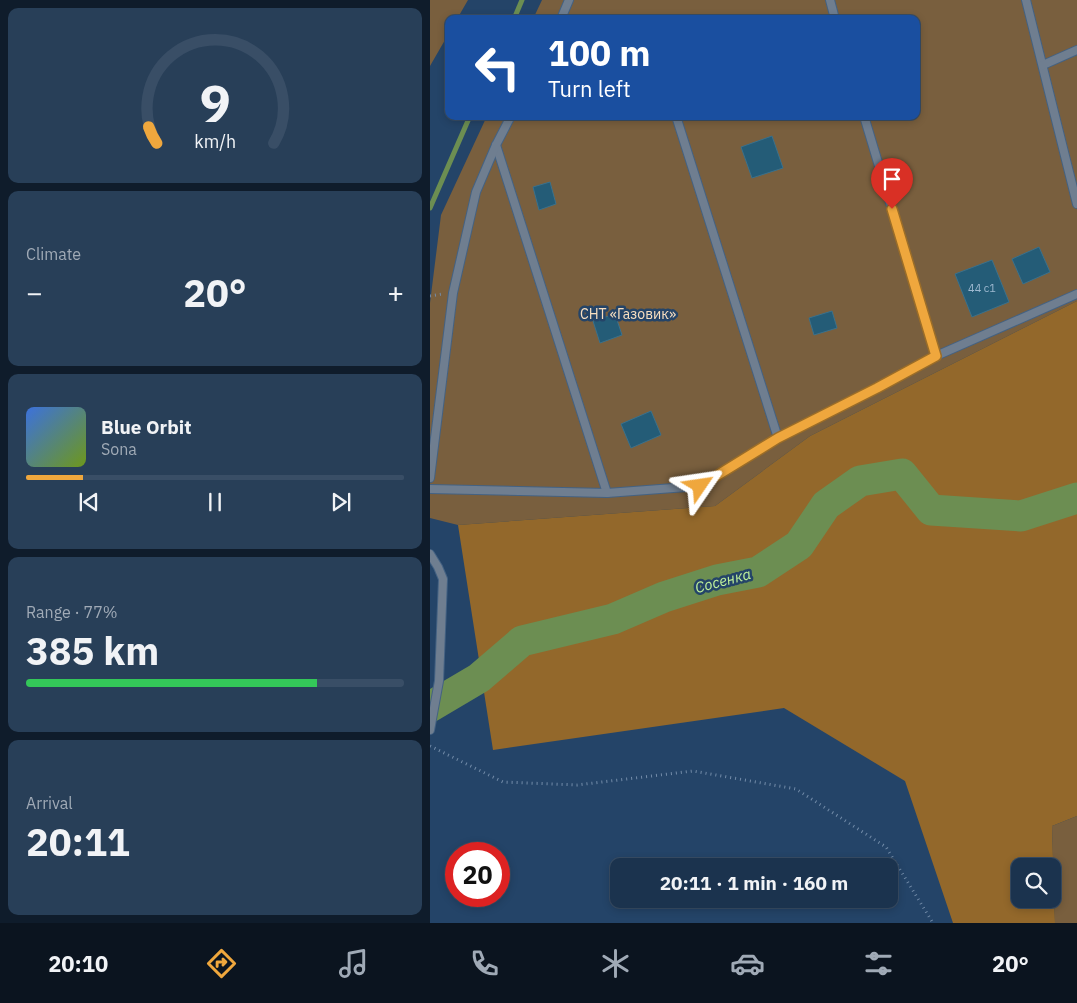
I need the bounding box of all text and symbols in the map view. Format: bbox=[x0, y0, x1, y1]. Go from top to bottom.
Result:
text: 100 m bbox=[548, 30, 651, 76]
icon: left bbox=[465, 35, 530, 100]
text: 9 bbox=[199, 69, 231, 136]
text: Turn left bbox=[548, 74, 631, 103]
text: km/h bbox=[194, 130, 236, 153]
pin bbox=[871, 158, 913, 209]
icon: arrive bbox=[878, 165, 906, 193]
text: Climate bbox=[26, 244, 81, 264]
text: 20° bbox=[183, 268, 247, 317]
text: − bbox=[26, 274, 43, 311]
text: + bbox=[387, 274, 404, 311]
house number: 44 с1 bbox=[968, 281, 996, 295]
park label: СНТ «Газовик» bbox=[580, 305, 676, 323]
text: Blue Orbit bbox=[101, 415, 191, 439]
text: Sona bbox=[101, 439, 137, 459]
position arrow bbox=[673, 459, 725, 511]
icon: previous bbox=[75, 488, 103, 516]
icon: pause bbox=[201, 488, 229, 516]
icon: next bbox=[327, 488, 355, 516]
water label: Сосенка bbox=[693, 564, 753, 597]
text: Range · 77% bbox=[26, 602, 118, 622]
text: 385 km bbox=[26, 626, 159, 675]
text: Arrival bbox=[26, 793, 73, 813]
text: 20:11 bbox=[26, 817, 130, 866]
speed limit sign: 20 bbox=[445, 842, 510, 907]
map controls bbox=[1011, 858, 1061, 908]
button: search bbox=[1011, 858, 1061, 908]
text: 20:11 · 1 min · 160 m bbox=[660, 871, 848, 895]
icon: directions bbox=[204, 946, 239, 981]
icon: music bbox=[336, 946, 371, 981]
icon: phone bbox=[467, 946, 502, 981]
icon: climate bbox=[598, 946, 633, 981]
icon: car bbox=[730, 946, 765, 981]
icon: filters bbox=[861, 946, 896, 981]
text: 20:10 bbox=[48, 949, 108, 978]
text: 20° bbox=[992, 949, 1029, 978]

